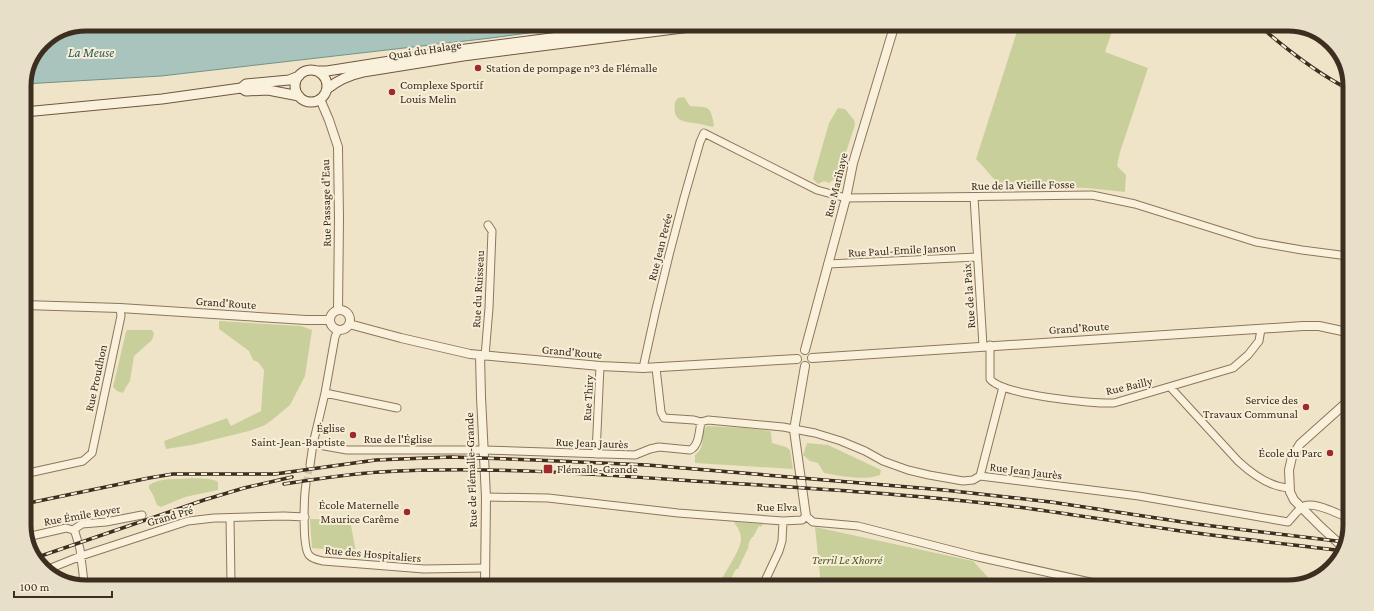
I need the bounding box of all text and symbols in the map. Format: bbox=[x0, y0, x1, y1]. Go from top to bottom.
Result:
street label: Quai du Halage bbox=[388, 37, 462, 63]
water label: La Meuse bbox=[68, 45, 114, 60]
place label: Station de pompage n°3 de Flémalle bbox=[486, 61, 657, 75]
marker: Station de pompage n°3 de Flémalle bbox=[473, 63, 483, 73]
place label: Complexe Sportif Louis Melin bbox=[400, 78, 484, 106]
marker: Complexe Sportif Louis Melin bbox=[387, 87, 397, 97]
street label: Rue Marihaye bbox=[821, 151, 851, 219]
street label: Rue Passage d'Eau bbox=[318, 158, 334, 247]
street label: Rue de la Vieille Fosse bbox=[971, 177, 1075, 193]
street label: Rue Jean Perée bbox=[645, 212, 675, 282]
street label: Rue Paul-Emile Janson bbox=[848, 240, 957, 260]
street label: Rue du Ruisseau bbox=[469, 249, 487, 328]
street label: Rue de la Paix bbox=[960, 263, 978, 329]
street label: Grand'Route bbox=[195, 294, 257, 312]
street label: Grand'Route bbox=[1048, 319, 1110, 337]
street label: Grand'Route bbox=[541, 342, 603, 362]
street label: Rue Proudhon bbox=[82, 343, 110, 413]
street label: Rue Thiry bbox=[580, 374, 596, 421]
street label: Rue Bailly bbox=[1104, 374, 1154, 398]
place label: Service des Travaux Communal bbox=[1203, 393, 1298, 421]
marker: Service des Travaux Communal bbox=[1301, 402, 1311, 412]
street label: Rue de Flémalle-Grande bbox=[462, 412, 480, 528]
place label: Église Saint-Jean-Baptiste bbox=[251, 421, 345, 449]
marker: Église Saint-Jean-Baptiste bbox=[348, 430, 358, 440]
street label: Rue de l'Église bbox=[364, 432, 432, 446]
street label: Rue Jean Jaurès bbox=[555, 435, 629, 451]
place label: École du Parc bbox=[1259, 446, 1322, 460]
marker: École du Parc bbox=[1325, 448, 1335, 458]
street label: Rue Jean Jaurès bbox=[989, 460, 1063, 482]
place label: Flémalle-Grande bbox=[557, 462, 638, 476]
marker: Flémalle-Grande bbox=[542, 463, 554, 475]
place label: École Maternelle Maurice Carême bbox=[319, 498, 399, 526]
street label: Rue Elva bbox=[756, 500, 798, 514]
street label: Rue Émile Royer bbox=[42, 501, 122, 529]
street label: Grand Pré bbox=[145, 503, 195, 529]
marker: École Maternelle Maurice Carême bbox=[402, 507, 412, 517]
street label: Rue des Hospitaliers bbox=[324, 543, 422, 565]
park label: Terril Le Xhorré bbox=[812, 553, 884, 567]
scale bar bbox=[14, 573, 112, 599]
text: 100 m bbox=[20, 580, 50, 594]

